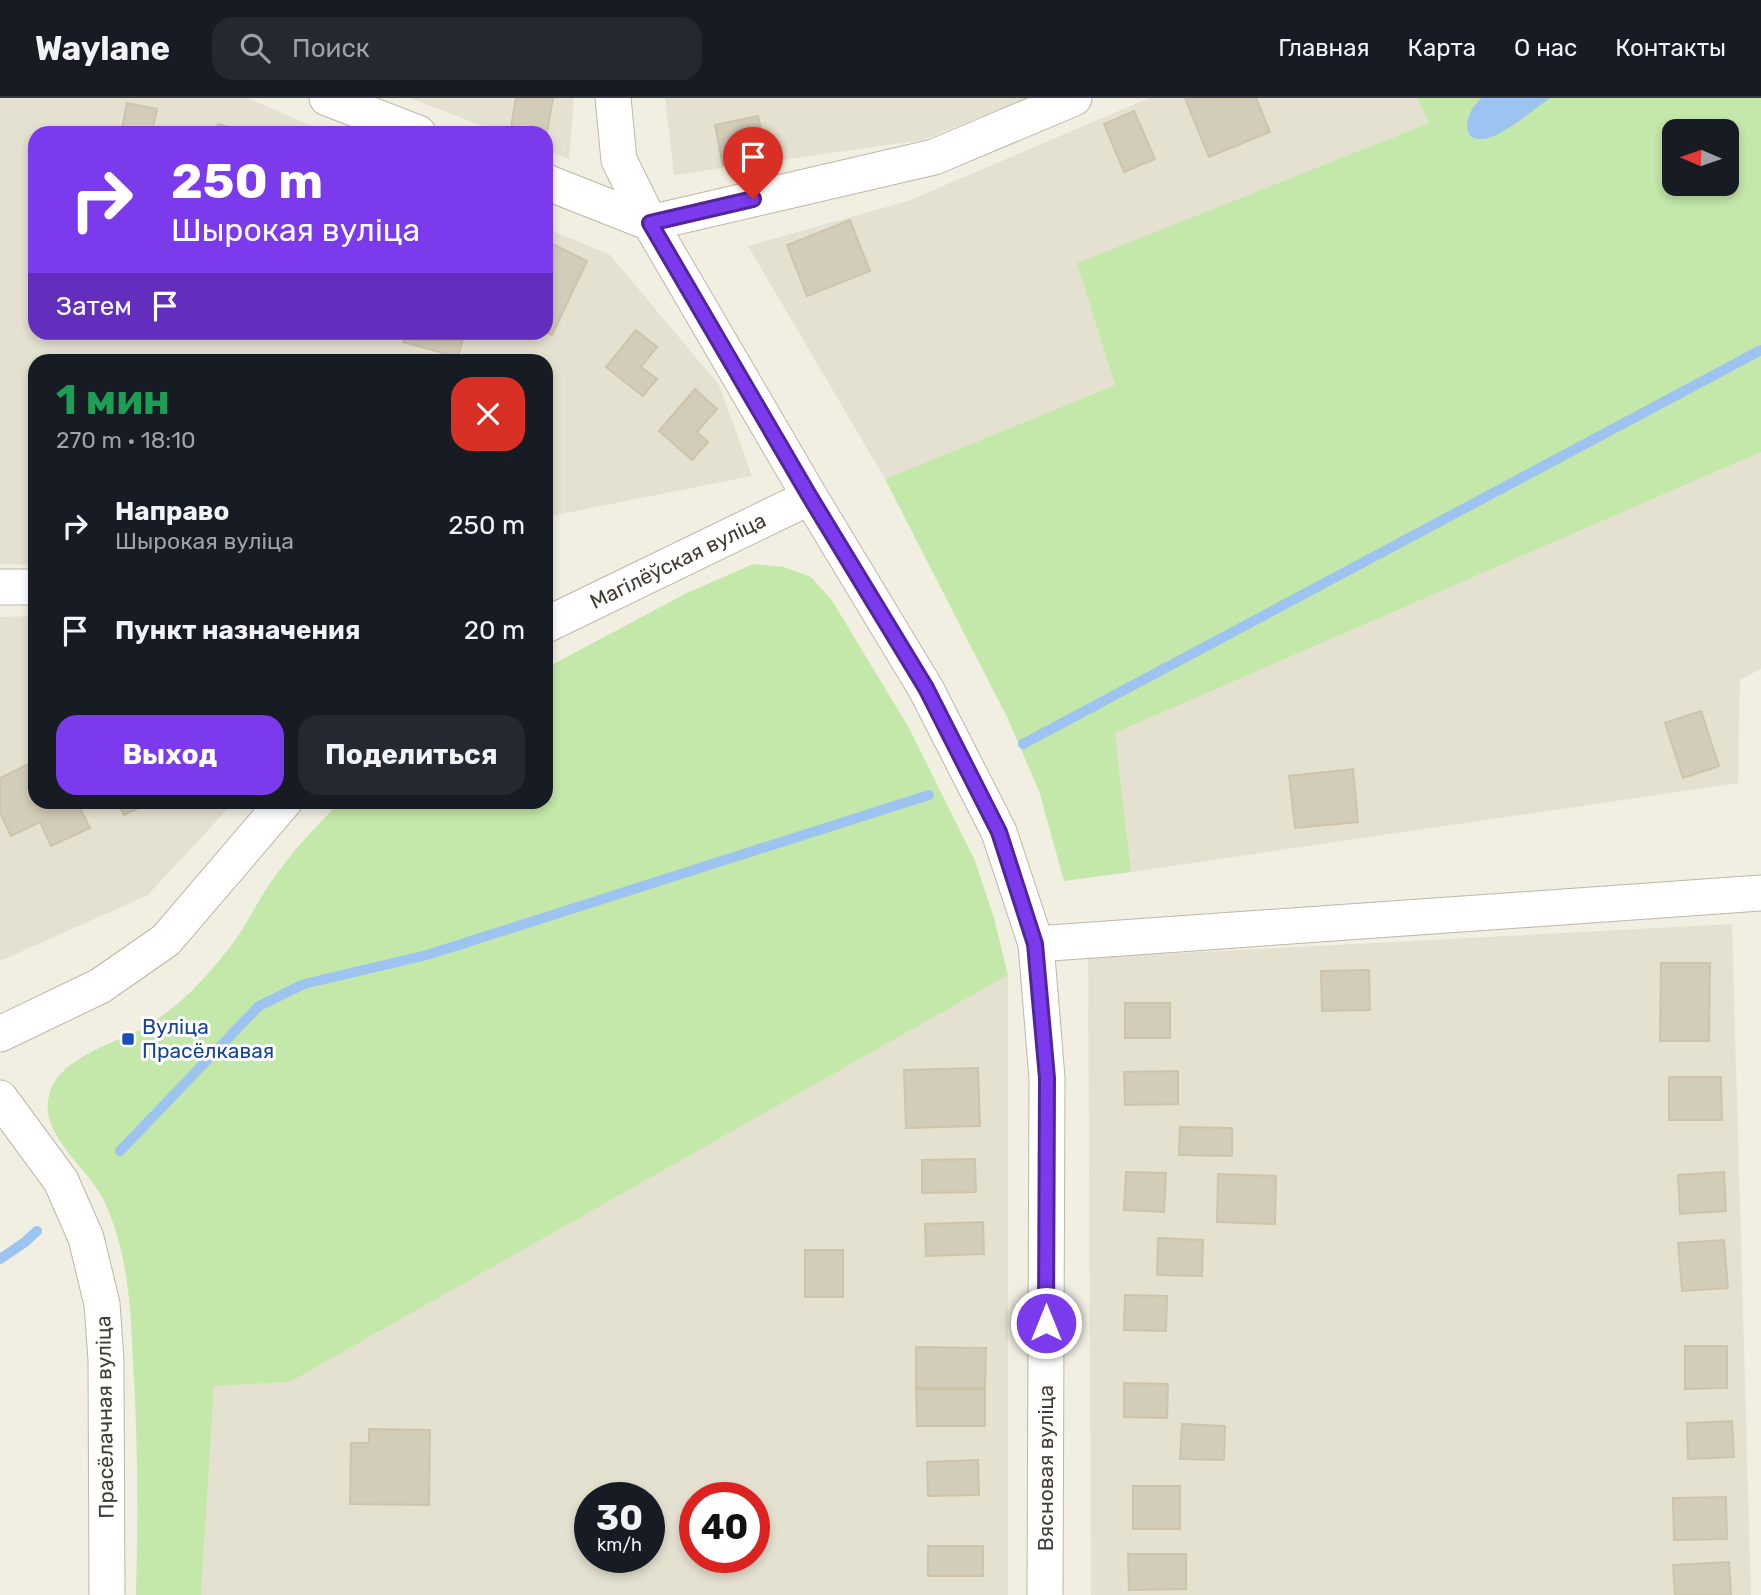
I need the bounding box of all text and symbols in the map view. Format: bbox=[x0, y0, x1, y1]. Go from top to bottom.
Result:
search box bbox=[212, 17, 702, 80]
text: Waylane bbox=[35, 29, 170, 68]
icon: search bbox=[236, 29, 274, 67]
text: Поиск bbox=[292, 33, 370, 64]
text: Главная bbox=[1278, 34, 1370, 62]
text: Карта bbox=[1408, 34, 1476, 62]
text: О нас bbox=[1514, 34, 1577, 62]
text: Контакты bbox=[1615, 34, 1726, 62]
north arrow bbox=[1662, 119, 1740, 196]
map controls bbox=[1662, 119, 1739, 196]
pin bbox=[723, 127, 783, 199]
icon: arrive bbox=[734, 138, 772, 176]
text: 250 m bbox=[171, 152, 323, 210]
icon: right bbox=[56, 154, 147, 245]
text: Шырокая вуліца bbox=[171, 211, 420, 249]
icon: arrive bbox=[146, 287, 184, 325]
text: Затем bbox=[56, 291, 132, 322]
text: 1 мин bbox=[56, 375, 170, 425]
button: close bbox=[451, 377, 525, 451]
text: 270 m · 18:10 bbox=[56, 426, 196, 454]
text: Направо bbox=[115, 496, 229, 527]
icon: right bbox=[56, 507, 94, 545]
street label: Магілёўская вуліца bbox=[586, 507, 770, 614]
text: 250 m bbox=[448, 510, 525, 541]
text: Шырокая вуліца bbox=[115, 527, 294, 555]
icon: arrive bbox=[56, 612, 94, 650]
text: Пункт назначения bbox=[115, 615, 360, 646]
text: 20 m bbox=[464, 615, 525, 646]
button: Выход bbox=[56, 715, 284, 795]
button: Поделиться bbox=[298, 715, 525, 795]
place label: Вуліца Прасёлкавая bbox=[142, 1014, 274, 1063]
marker: Вуліца Прасёлкавая bbox=[120, 1031, 136, 1047]
position arrow bbox=[1009, 1286, 1083, 1360]
street label: Прасёлачная вуліца bbox=[90, 1315, 119, 1519]
street label: Вясновая вуліца bbox=[1033, 1385, 1058, 1551]
speed limit sign: 40 bbox=[679, 1482, 770, 1573]
text: 30 bbox=[596, 1497, 643, 1539]
text: km/h bbox=[597, 1534, 642, 1556]

